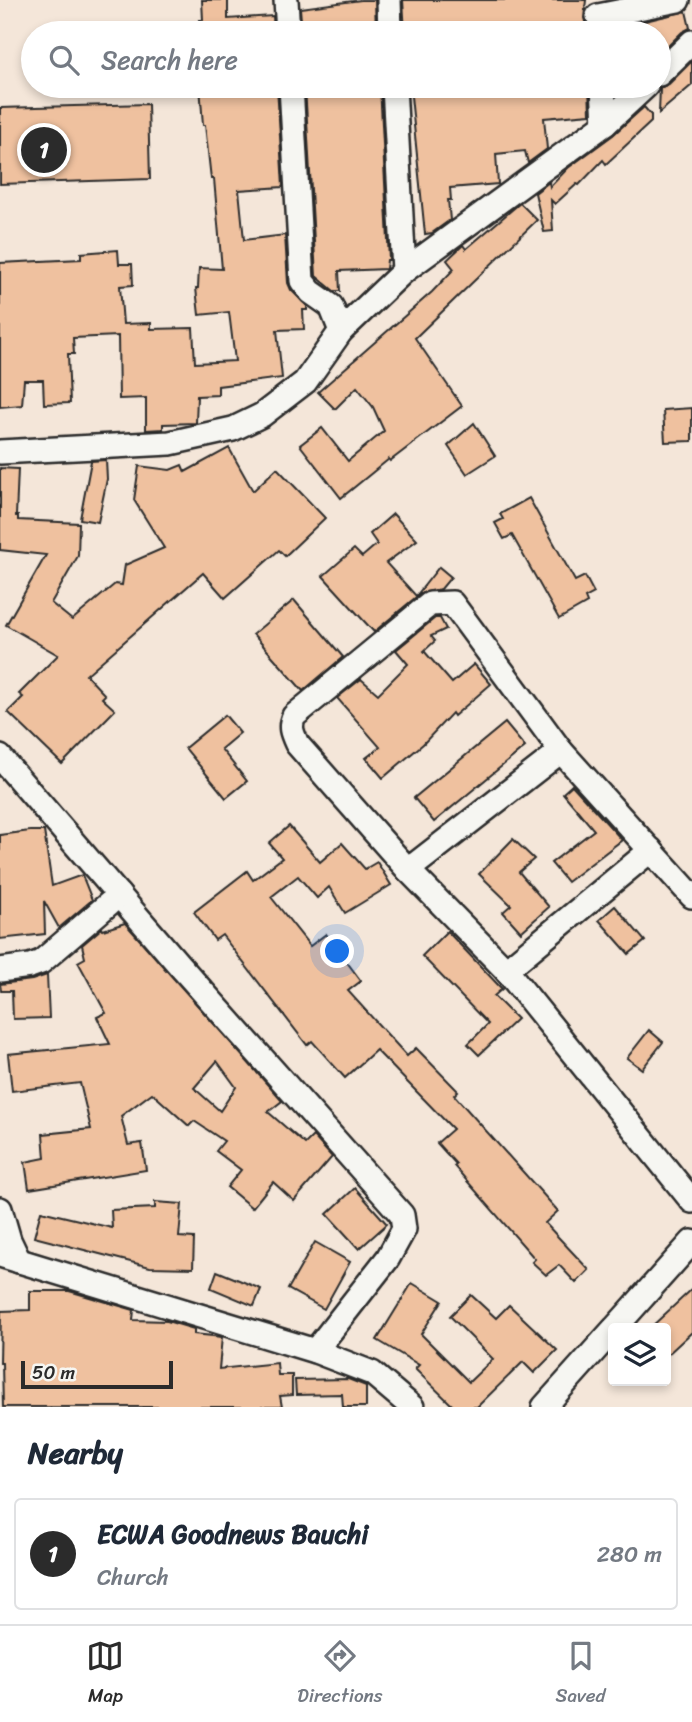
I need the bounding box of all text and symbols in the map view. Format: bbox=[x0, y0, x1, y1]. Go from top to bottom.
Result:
search box bbox=[21, 21, 671, 98]
text: Search here bbox=[101, 37, 238, 83]
icon: search bbox=[45, 41, 83, 79]
pin: 1 bbox=[21, 124, 67, 176]
your location bbox=[320, 934, 354, 968]
map controls bbox=[608, 1323, 671, 1386]
button: layers bbox=[608, 1323, 671, 1386]
text: 50 m bbox=[32, 1356, 75, 1389]
scale bar bbox=[21, 1358, 173, 1390]
text: Nearby bbox=[28, 1426, 123, 1480]
text: ECWA Goodnews Bauchi bbox=[97, 1511, 368, 1557]
text: 1 bbox=[48, 1534, 58, 1575]
text: 280 m bbox=[597, 1534, 662, 1575]
text: Church bbox=[97, 1557, 169, 1598]
tab: Map bbox=[86, 1637, 124, 1712]
tab: Directions bbox=[297, 1637, 383, 1712]
tab: Saved bbox=[555, 1637, 606, 1712]

